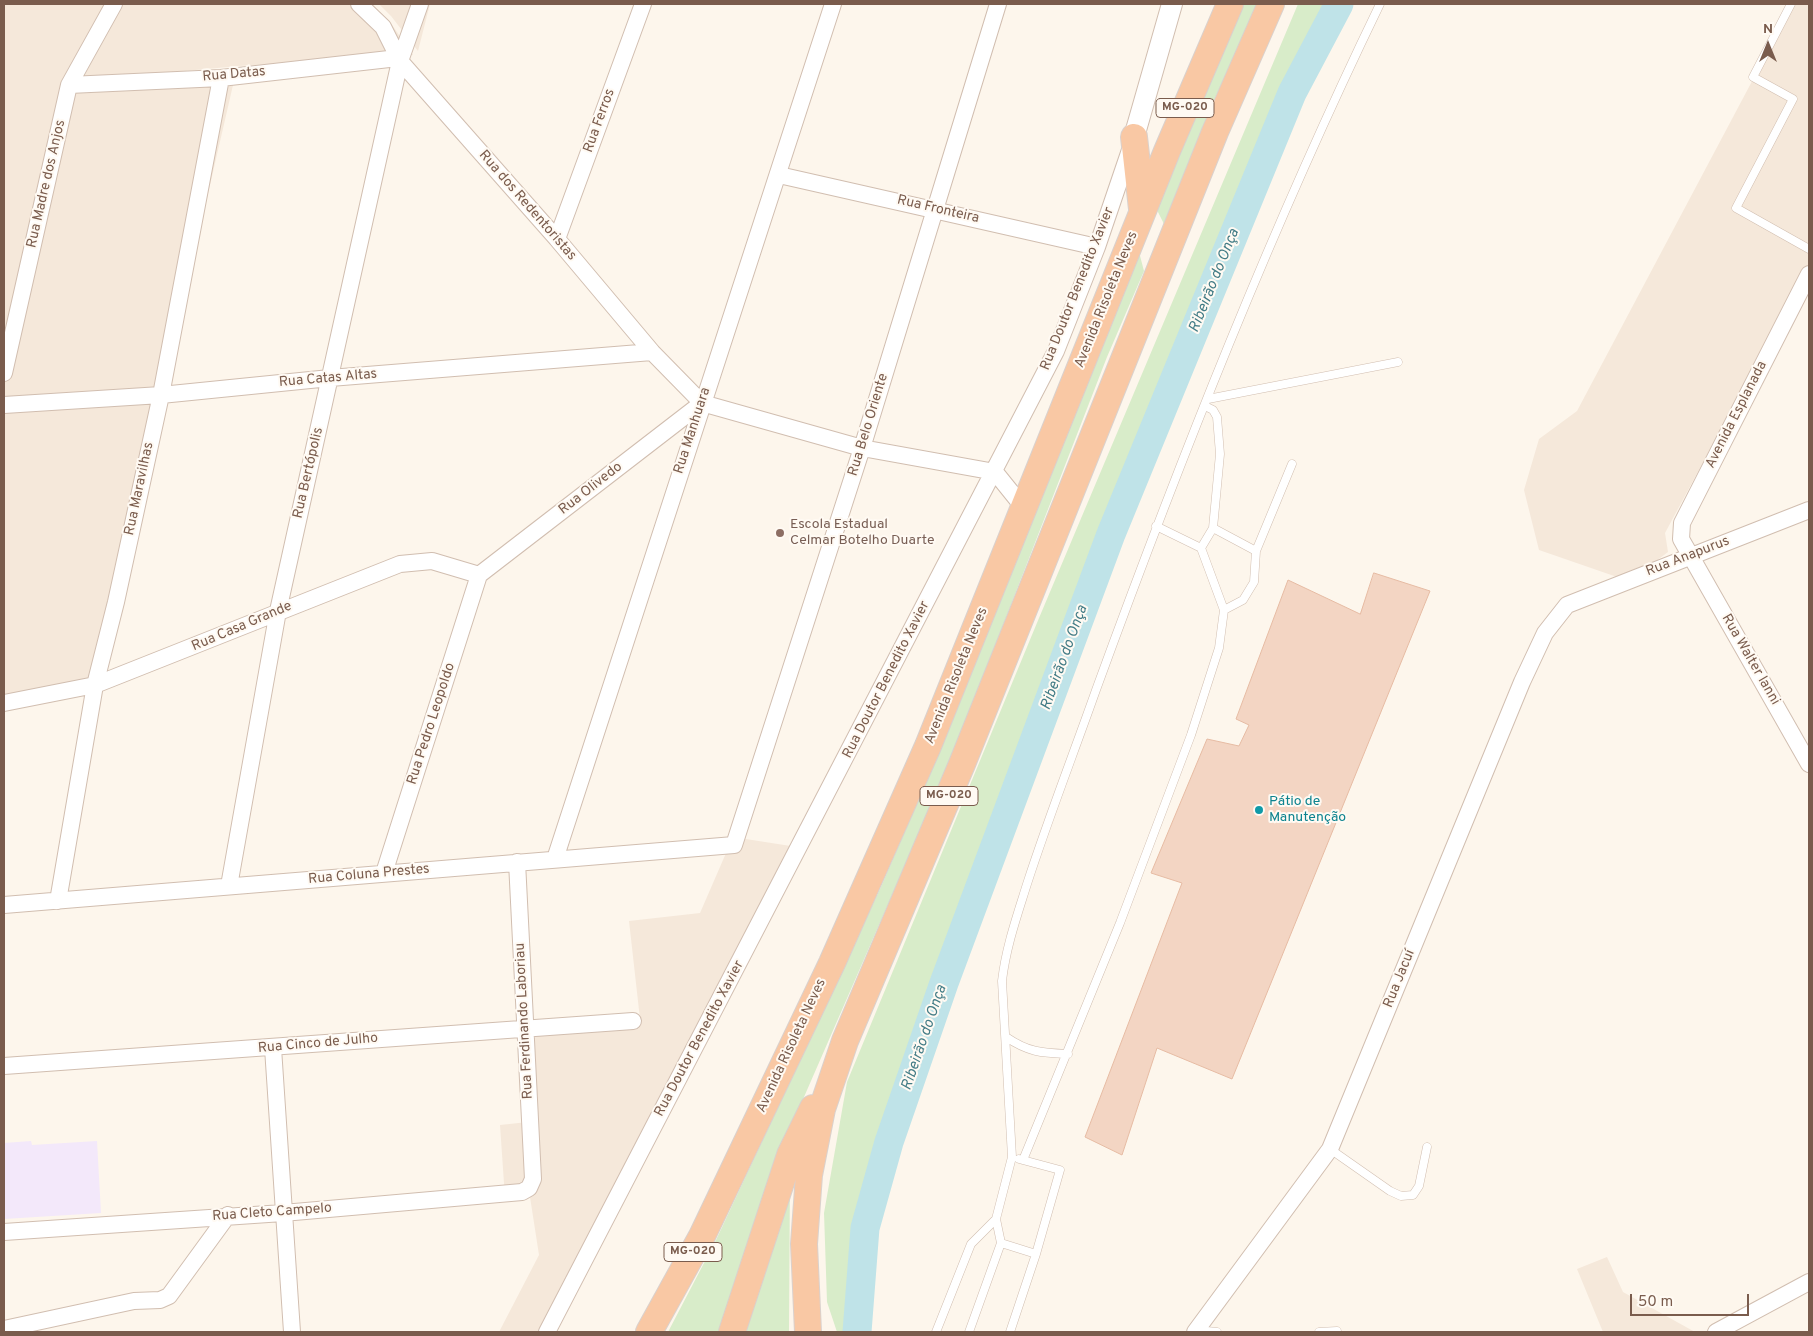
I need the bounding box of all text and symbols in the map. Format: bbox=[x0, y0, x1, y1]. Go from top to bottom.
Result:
north arrow bbox=[1743, 20, 1793, 70]
text: N bbox=[1763, 21, 1773, 38]
street label: Rua Datas bbox=[202, 64, 266, 86]
street label: Rua Ferros bbox=[581, 87, 619, 155]
road number: MG-020 bbox=[1156, 99, 1214, 118]
street label: Rua Madre dos Anjos bbox=[24, 118, 70, 250]
street label: Rua dos Redentoristas bbox=[475, 148, 579, 264]
street label: Rua Fronteira bbox=[895, 192, 981, 228]
street label: Rua Doutor Benedito Xavier bbox=[1038, 205, 1118, 373]
water label: Ribeirão do Onça bbox=[1186, 226, 1244, 336]
street label: Avenida Risoleta Neves bbox=[1072, 229, 1142, 371]
street label: Avenida Esplanada bbox=[1703, 359, 1771, 471]
street label: Rua Catas Altas bbox=[278, 366, 378, 392]
street label: Rua Belo Oriente bbox=[845, 372, 893, 478]
street label: Rua Manhuara bbox=[671, 386, 715, 476]
street label: Rua Bertópolis bbox=[290, 426, 328, 520]
street label: Rua Maravilhas bbox=[122, 441, 158, 537]
street label: Rua Olivedo bbox=[556, 459, 626, 519]
place label: Escola Estadual Celmar Botelho Duarte bbox=[790, 517, 934, 550]
marker: Escola Estadual Celmar Botelho Duarte bbox=[774, 527, 786, 539]
street label: Rua Anapurus bbox=[1644, 533, 1732, 581]
street label: Rua Casa Grande bbox=[189, 598, 295, 656]
street label: Rua Doutor Benedito Xavier bbox=[840, 598, 934, 762]
water label: Ribeirão do Onça bbox=[1038, 603, 1092, 713]
street label: Avenida Risoleta Neves bbox=[922, 605, 992, 747]
street label: Rua Walter Ianni bbox=[1717, 611, 1783, 709]
street label: Rua Pedro Leopoldo bbox=[404, 661, 460, 787]
road number: MG-020 bbox=[920, 786, 978, 806]
place label: Pátio de Manutenção bbox=[1269, 794, 1346, 826]
marker: Pátio de Manutenção bbox=[1253, 804, 1265, 816]
street label: Rua Coluna Prestes bbox=[308, 861, 430, 889]
street label: Rua Ferdinando Laboriau bbox=[513, 942, 537, 1100]
street label: Rua Jacuí bbox=[1381, 947, 1419, 1011]
street label: Rua Doutor Benedito Xavier bbox=[652, 958, 748, 1120]
street label: Avenida Risoleta Neves bbox=[754, 976, 830, 1116]
water label: Ribeirão do Onça bbox=[899, 983, 951, 1093]
street label: Rua Cinco de Julho bbox=[257, 1030, 379, 1058]
street label: Rua Cleto Campelo bbox=[212, 1200, 332, 1226]
road number: MG-020 bbox=[664, 1242, 722, 1262]
scale bar bbox=[1633, 1284, 1752, 1316]
text: 50 m bbox=[1638, 1293, 1673, 1312]

